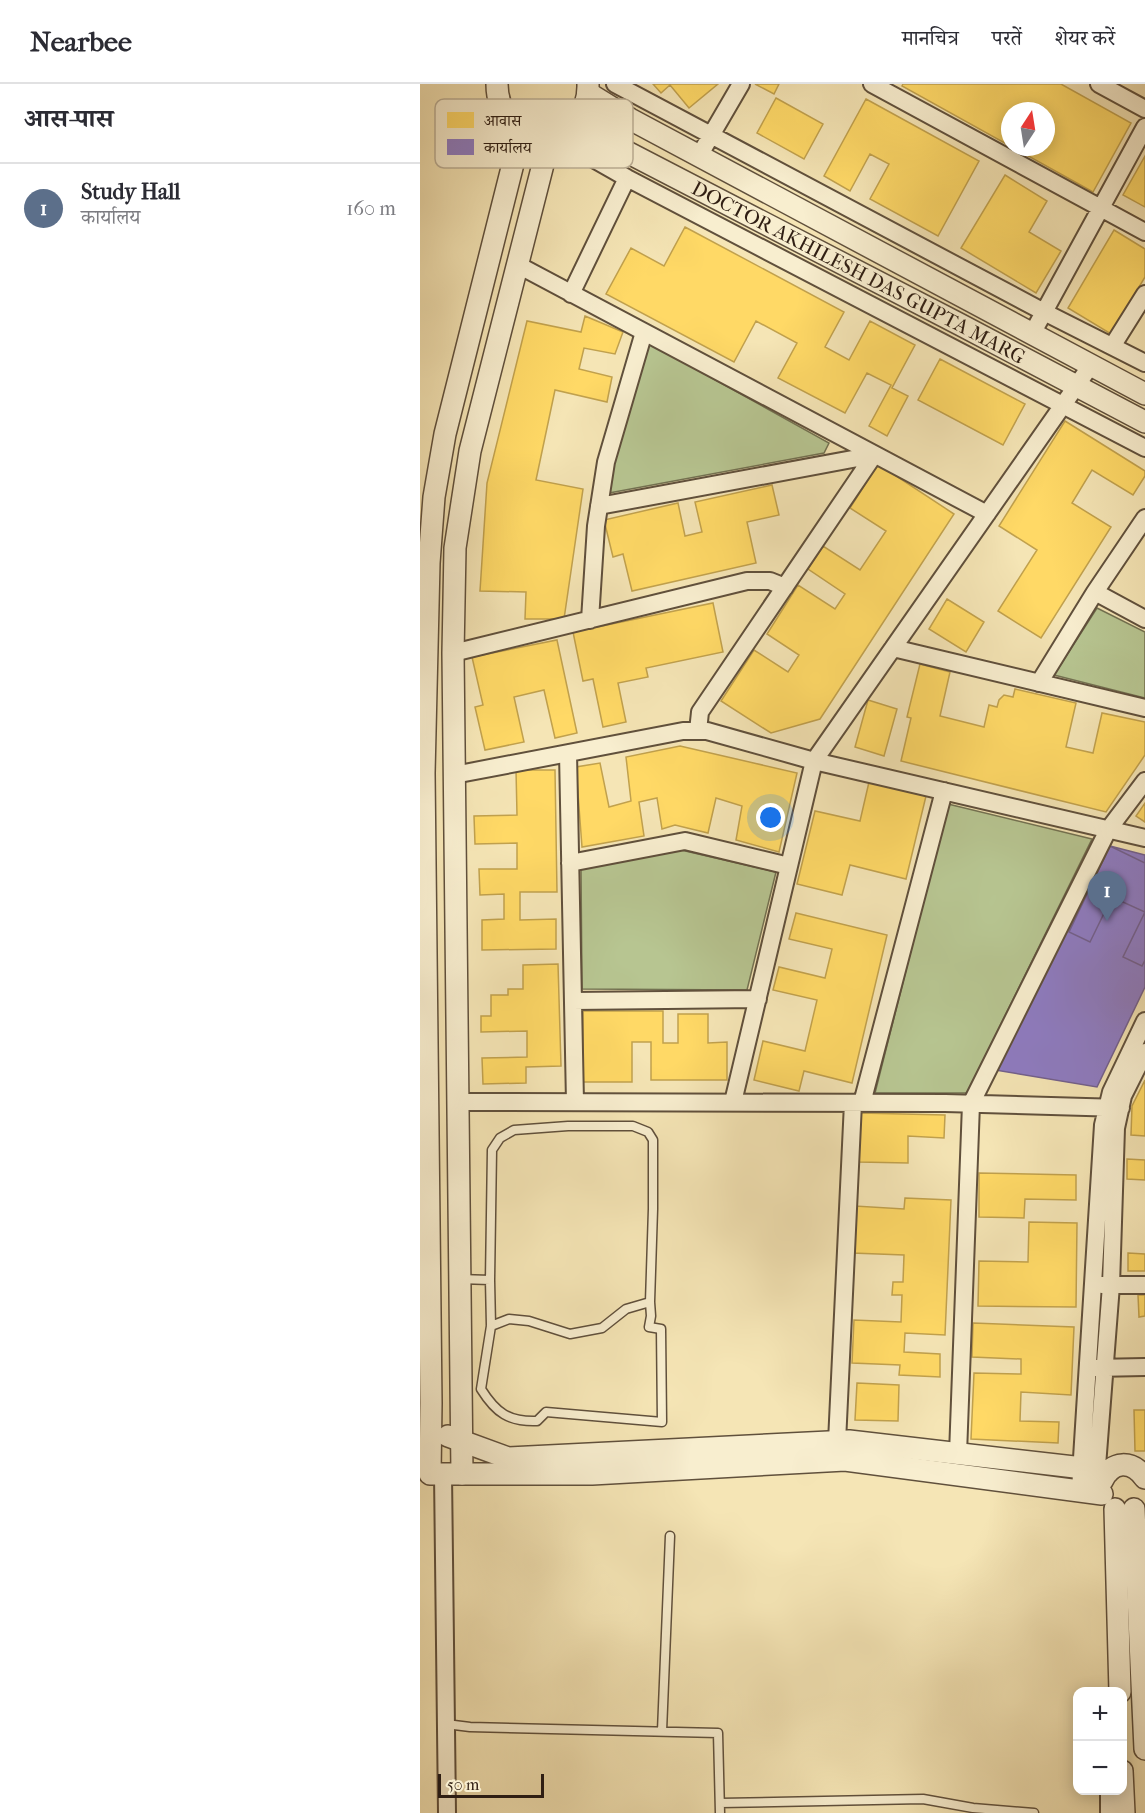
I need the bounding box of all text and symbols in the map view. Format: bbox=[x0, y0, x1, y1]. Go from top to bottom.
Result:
text: Nearbee bbox=[30, 25, 132, 58]
text: मानचित्र bbox=[902, 26, 959, 50]
text: परतें bbox=[992, 26, 1022, 50]
text: शेयर करें bbox=[1055, 26, 1115, 50]
legend bbox=[435, 99, 633, 168]
north arrow bbox=[1001, 102, 1055, 156]
text: आस-पास bbox=[24, 103, 113, 134]
text: आवास bbox=[484, 111, 523, 130]
text: कार्यालय bbox=[483, 138, 533, 157]
street label: DOCTOR AKHILESH DAS GUPTA MARG bbox=[688, 176, 1029, 368]
text: Study Hall bbox=[81, 179, 180, 205]
text: 1 bbox=[40, 197, 47, 220]
text: 160 m bbox=[346, 197, 396, 220]
text: कार्यालय bbox=[81, 206, 140, 229]
your location bbox=[756, 803, 785, 832]
pin: 1 bbox=[1088, 872, 1126, 921]
map controls bbox=[1073, 1687, 1127, 1795]
button: + bbox=[1073, 1687, 1127, 1741]
button: − bbox=[1073, 1741, 1127, 1795]
scale bar bbox=[438, 1771, 544, 1798]
text: 50 m bbox=[447, 1775, 479, 1794]

